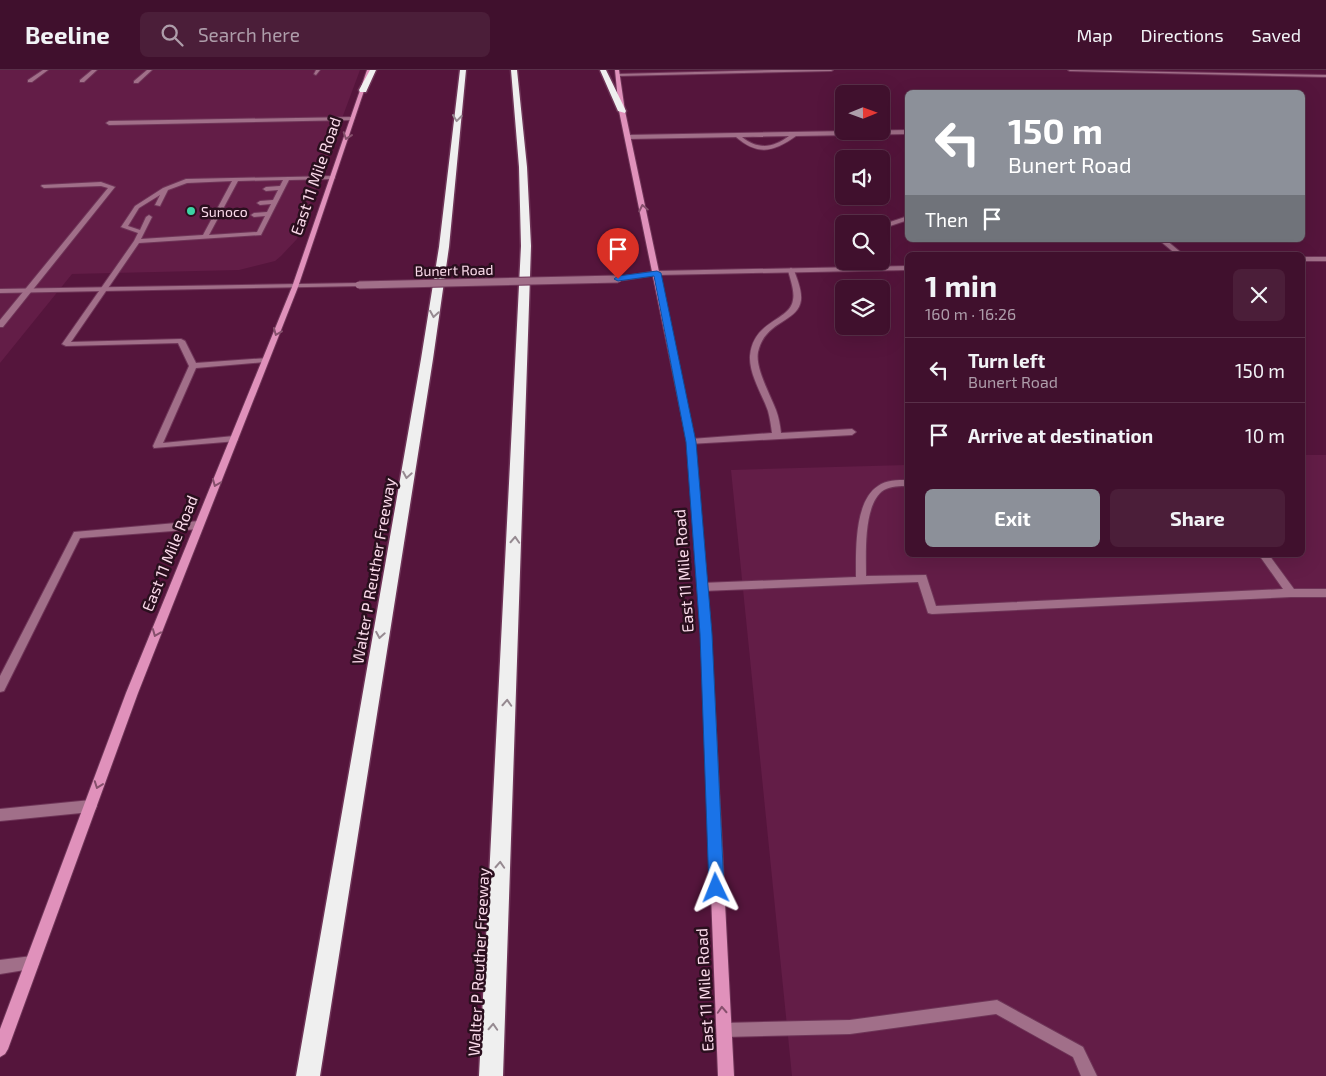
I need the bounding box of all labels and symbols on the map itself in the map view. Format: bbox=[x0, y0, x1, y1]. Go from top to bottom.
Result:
north arrow bbox=[835, 85, 890, 140]
street label: East 11 Mile Road bbox=[286, 114, 344, 238]
one-way arrow bbox=[452, 115, 463, 123]
one-way arrow bbox=[343, 131, 353, 140]
place label: Sunoco bbox=[201, 203, 248, 220]
one-way arrow bbox=[638, 204, 649, 213]
marker: Sunoco bbox=[185, 205, 197, 217]
pin bbox=[597, 228, 639, 279]
street label: Bunert Road bbox=[415, 261, 493, 279]
one-way arrow bbox=[429, 310, 439, 319]
one-way arrow bbox=[272, 327, 283, 336]
one-way arrow bbox=[403, 470, 413, 479]
street label: Walter P Reuther Freeway bbox=[347, 476, 399, 666]
one-way arrow bbox=[212, 478, 222, 486]
street label: East 11 Mile Road bbox=[137, 492, 201, 614]
street label: East 11 Mile Road bbox=[669, 509, 697, 633]
one-way arrow bbox=[509, 536, 520, 544]
one-way arrow bbox=[152, 629, 162, 637]
one-way arrow bbox=[376, 631, 386, 639]
one-way arrow bbox=[502, 698, 513, 706]
one-way arrow bbox=[94, 780, 104, 789]
one-way arrow bbox=[495, 861, 505, 868]
position arrow bbox=[689, 861, 741, 913]
street label: Walter P Reuther Freeway bbox=[464, 867, 492, 1057]
street label: East 11 Mile Road bbox=[691, 928, 717, 1052]
one-way arrow bbox=[717, 1006, 728, 1014]
one-way arrow bbox=[487, 1023, 498, 1031]

